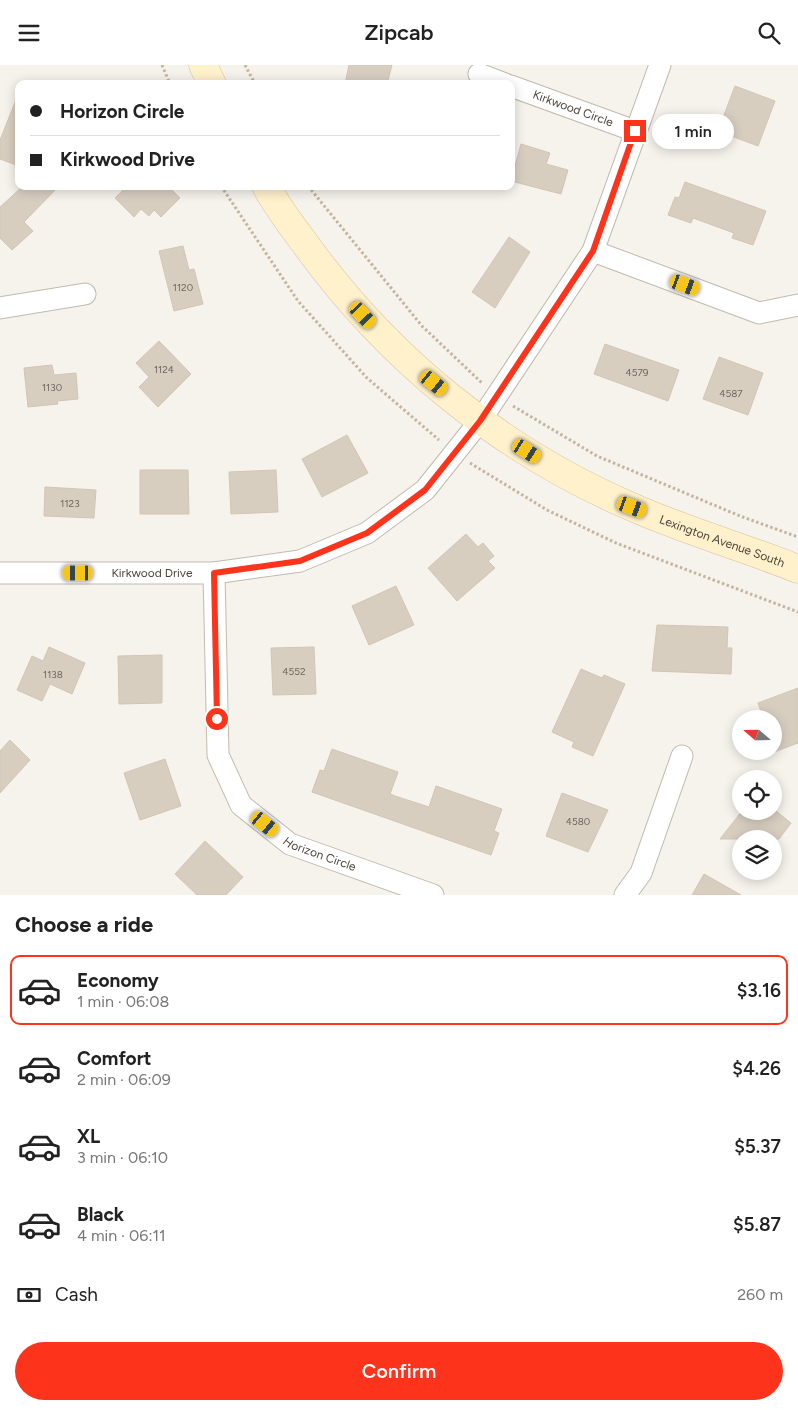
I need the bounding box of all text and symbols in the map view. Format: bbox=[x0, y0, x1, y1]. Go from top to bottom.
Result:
icon: menu bbox=[15, 19, 43, 47]
text: Zipcab bbox=[364, 19, 434, 46]
icon: search bbox=[755, 19, 783, 47]
street label: Kirkwood Circle bbox=[531, 88, 616, 130]
text: Horizon Circle bbox=[60, 100, 184, 123]
callout: 1 min bbox=[652, 113, 735, 149]
route end bbox=[624, 120, 646, 142]
text: 1 min bbox=[674, 122, 712, 141]
text: Kirkwood Drive bbox=[60, 148, 195, 171]
car bbox=[668, 273, 701, 297]
house number: 1120 bbox=[173, 281, 193, 294]
car bbox=[347, 299, 378, 331]
house number: 1124 bbox=[154, 363, 174, 376]
house number: 4579 bbox=[626, 366, 649, 379]
car bbox=[417, 368, 450, 398]
house number: 1130 bbox=[42, 381, 62, 394]
house number: 4587 bbox=[719, 387, 743, 400]
car bbox=[510, 437, 543, 465]
car bbox=[615, 495, 648, 519]
house number: 1123 bbox=[60, 497, 80, 510]
street label: Lexington Avenue South bbox=[657, 512, 787, 570]
car bbox=[63, 566, 93, 581]
street label: Kirkwood Drive bbox=[111, 566, 193, 580]
house number: 4552 bbox=[282, 665, 306, 678]
house number: 1138 bbox=[43, 668, 63, 681]
route start bbox=[206, 708, 228, 730]
north arrow bbox=[732, 710, 782, 760]
map controls bbox=[732, 710, 782, 880]
button: locate bbox=[732, 770, 782, 820]
car bbox=[248, 809, 281, 839]
house number: 4580 bbox=[566, 815, 590, 828]
button: layers bbox=[732, 830, 782, 880]
street label: Horizon Circle bbox=[280, 834, 358, 874]
text: Choose a ride bbox=[15, 911, 153, 938]
icon: car bbox=[17, 968, 62, 1013]
text: Economy bbox=[77, 969, 159, 992]
text: $3.16 bbox=[737, 979, 781, 1002]
text: 1 min · 06:08 bbox=[77, 992, 169, 1011]
icon: car bbox=[17, 1046, 62, 1091]
text: Comfort bbox=[77, 1047, 152, 1070]
text: $4.26 bbox=[732, 1057, 781, 1080]
text: 2 min · 06:09 bbox=[77, 1070, 171, 1089]
icon: car bbox=[17, 1124, 62, 1169]
text: XL bbox=[77, 1125, 100, 1148]
text: $5.37 bbox=[734, 1135, 781, 1158]
text: 3 min · 06:10 bbox=[77, 1148, 168, 1167]
icon: car bbox=[17, 1202, 62, 1247]
text: Black bbox=[77, 1203, 124, 1226]
text: $5.87 bbox=[733, 1213, 781, 1236]
text: 4 min · 06:11 bbox=[77, 1226, 166, 1245]
icon: cash bbox=[15, 1281, 43, 1309]
text: Cash bbox=[55, 1283, 98, 1306]
text: 260 m bbox=[737, 1285, 783, 1304]
button: Confirm bbox=[15, 1342, 783, 1400]

